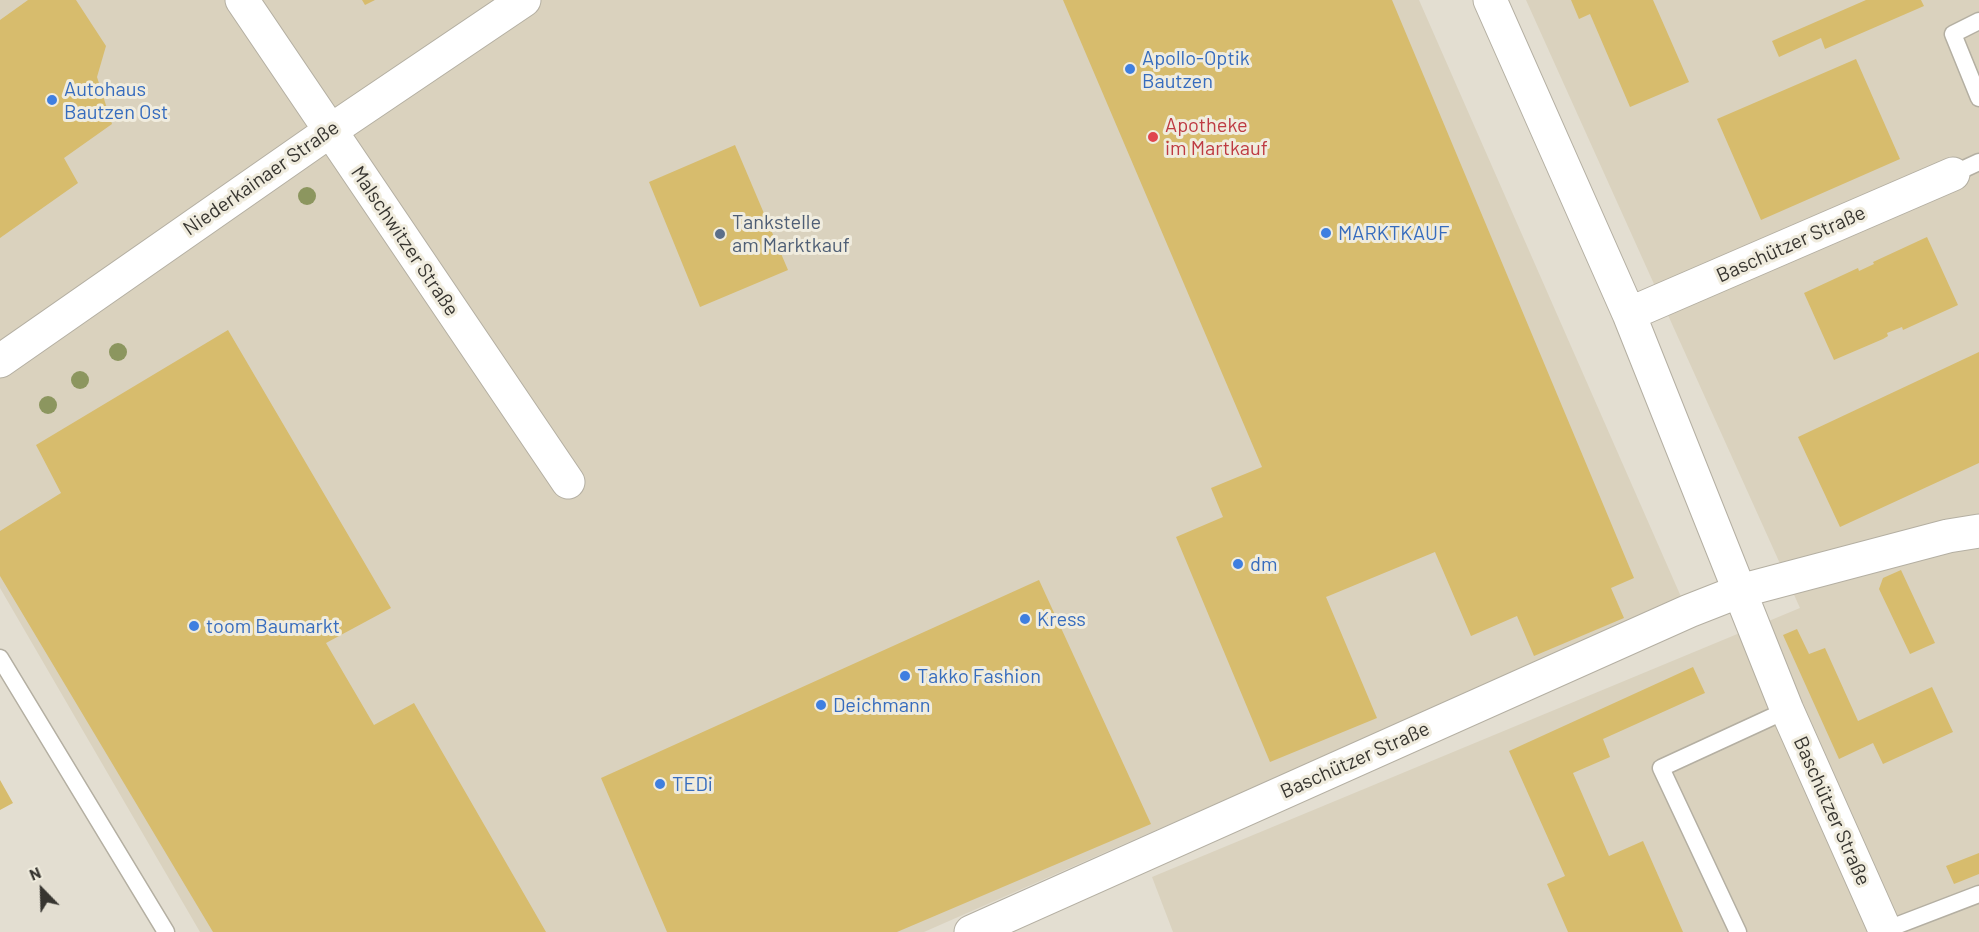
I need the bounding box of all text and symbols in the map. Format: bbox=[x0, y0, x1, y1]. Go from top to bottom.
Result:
place label: Apollo-Optik Bautzen bbox=[1142, 46, 1250, 93]
marker: Apollo-Optik Bautzen bbox=[1123, 62, 1137, 76]
place label: Autohaus Bautzen Ost bbox=[64, 77, 168, 124]
marker: Autohaus Bautzen Ost bbox=[45, 93, 59, 107]
place label: Apotheke im Martkauf bbox=[1165, 113, 1268, 160]
street label: Niederkainaer Straße bbox=[179, 115, 343, 241]
marker: Apotheke im Martkauf bbox=[1146, 130, 1160, 144]
street label: Malschwitzer Straße bbox=[346, 162, 464, 320]
street label: Baschützer Straße bbox=[1713, 200, 1869, 288]
place label: Tankstelle am Marktkauf bbox=[732, 210, 850, 257]
place label: MARKTKAUF bbox=[1338, 221, 1449, 245]
marker: MARKTKAUF bbox=[1319, 226, 1333, 240]
marker: Tankstelle am Marktkauf bbox=[713, 227, 727, 241]
place label: dm bbox=[1250, 552, 1277, 576]
marker: dm bbox=[1231, 557, 1245, 571]
place label: Kress bbox=[1037, 607, 1086, 631]
marker: Kress bbox=[1018, 612, 1032, 626]
place label: toom Baumarkt bbox=[206, 614, 340, 638]
marker: toom Baumarkt bbox=[187, 619, 201, 633]
place label: Takko Fashion bbox=[917, 664, 1041, 688]
marker: Takko Fashion bbox=[898, 669, 912, 683]
place label: Deichmann bbox=[833, 693, 931, 717]
marker: Deichmann bbox=[814, 698, 828, 712]
street label: Baschützer Straße bbox=[1277, 716, 1433, 804]
street label: Baschützer Straße bbox=[1788, 733, 1876, 889]
place label: TEDi bbox=[672, 772, 713, 796]
marker: TEDi bbox=[653, 777, 667, 791]
north arrow bbox=[12, 860, 72, 920]
text: N bbox=[26, 862, 43, 884]

